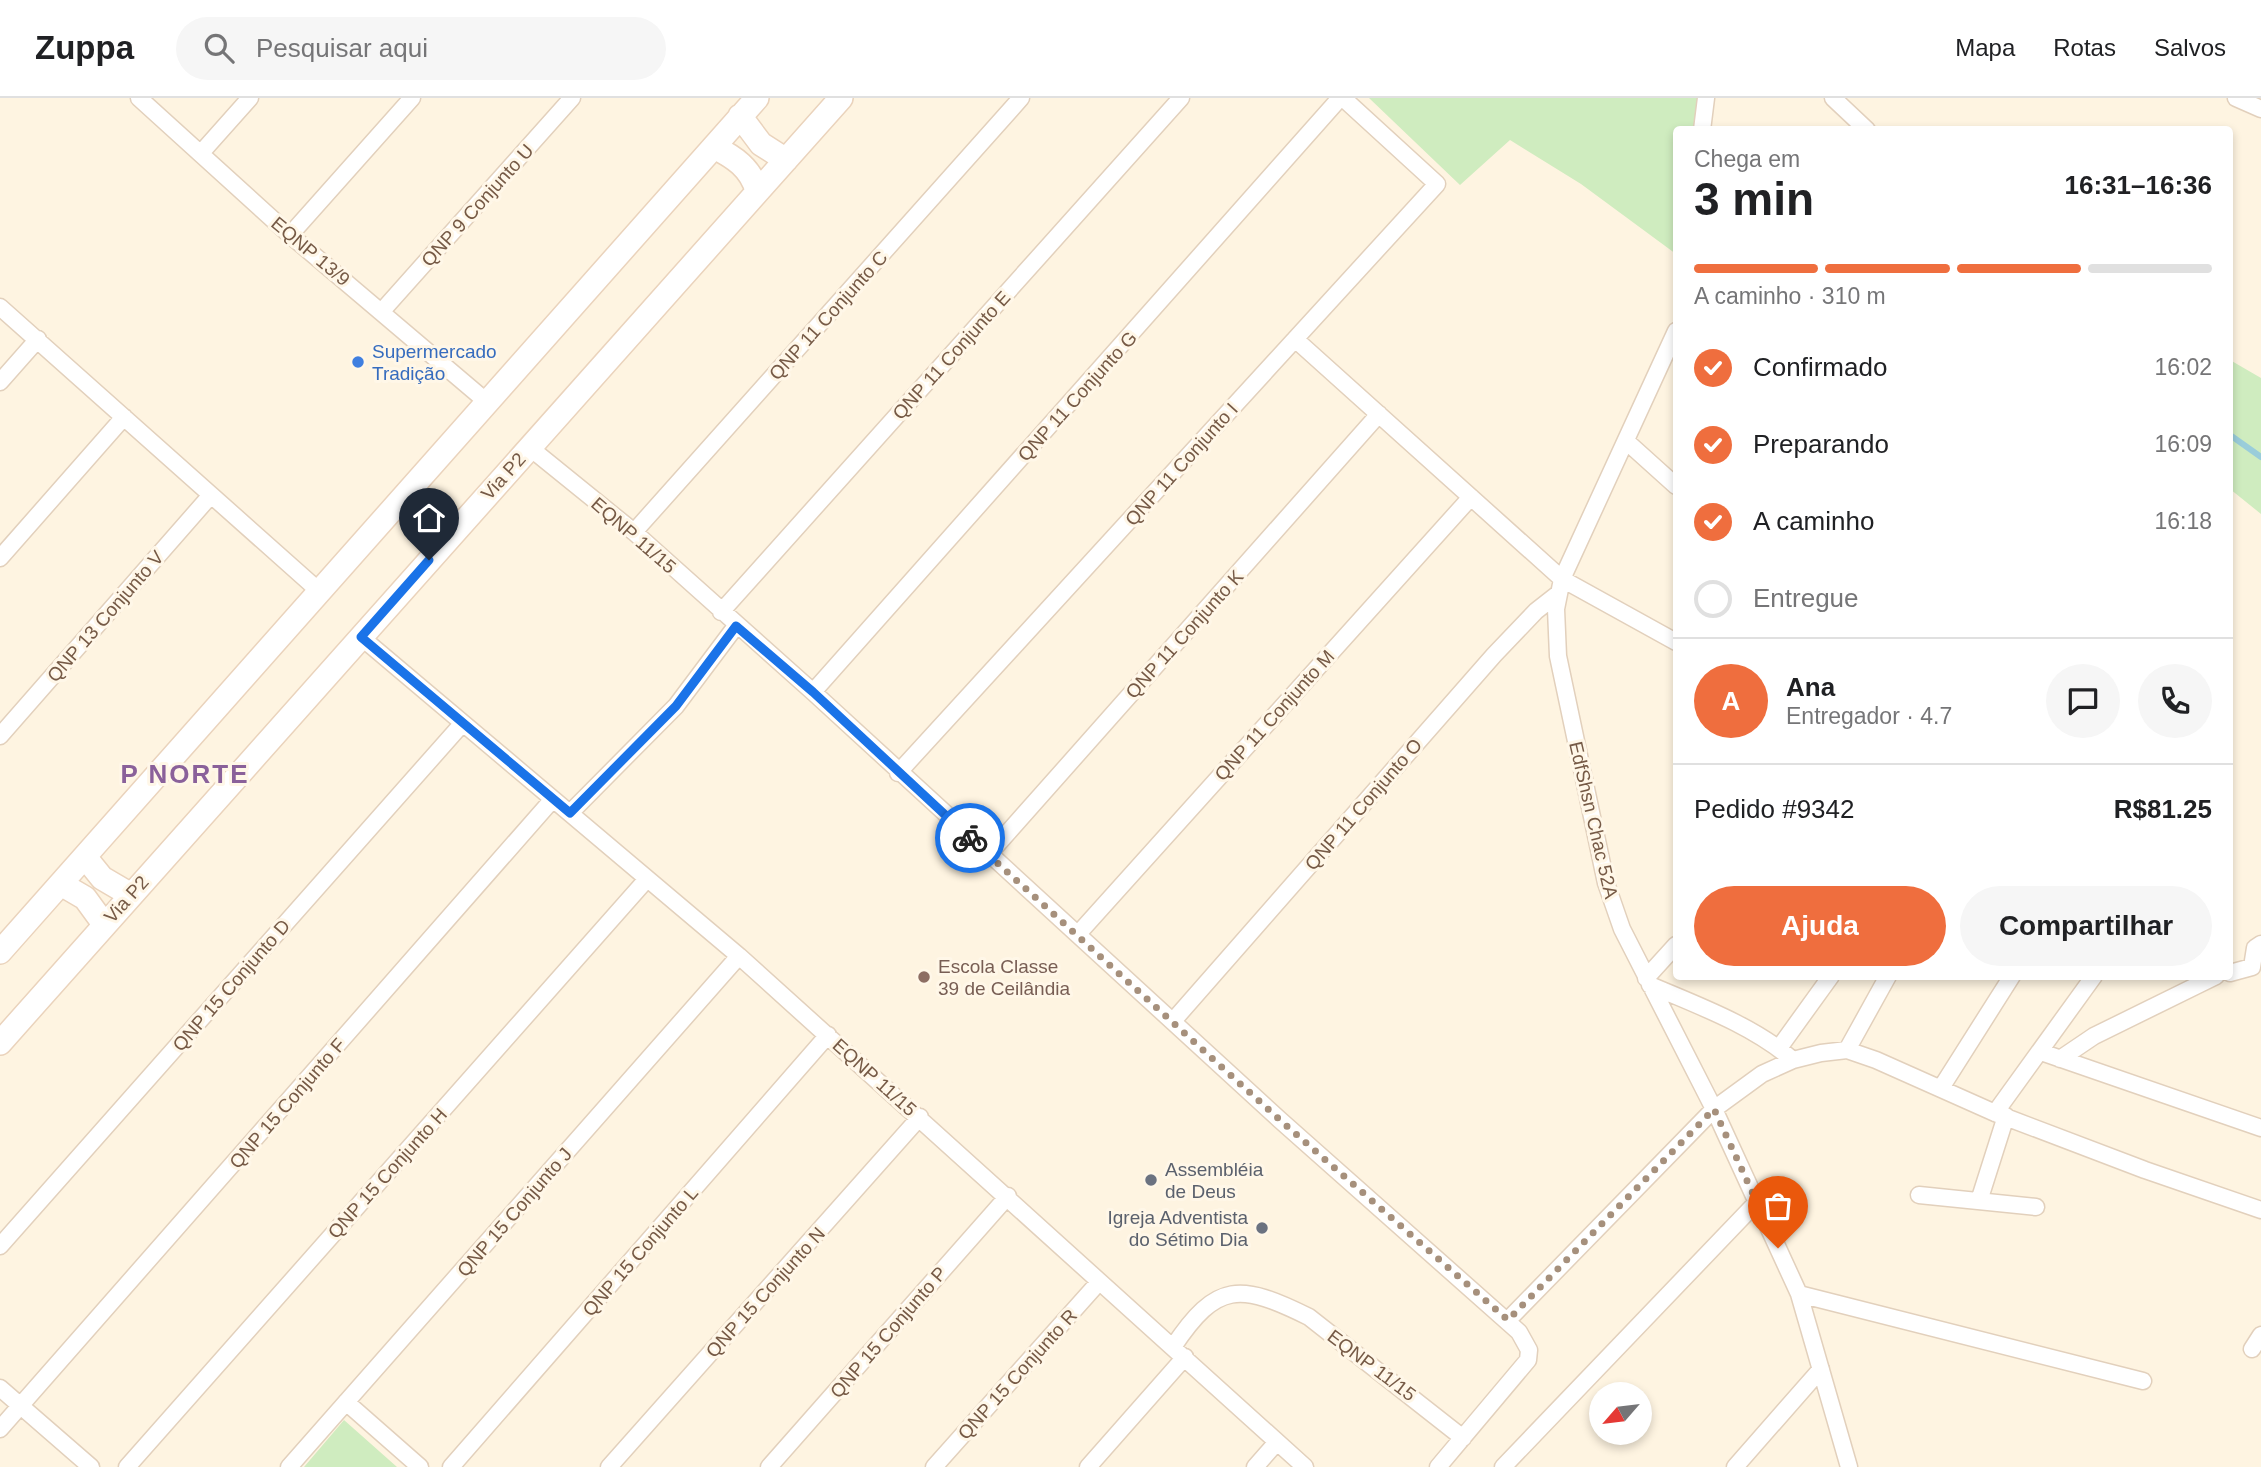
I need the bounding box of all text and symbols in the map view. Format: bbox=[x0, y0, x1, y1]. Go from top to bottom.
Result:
search box bbox=[176, 17, 666, 80]
text: Zuppa bbox=[35, 29, 134, 66]
icon: search bbox=[200, 29, 238, 67]
text: Pesquisar aqui bbox=[256, 33, 428, 63]
text: Mapa bbox=[1955, 34, 2015, 61]
text: Rotas bbox=[2053, 34, 2116, 61]
text: Salvos bbox=[2154, 34, 2226, 61]
street label: QNP 9 Conjunto U bbox=[417, 140, 538, 271]
text: Chega em bbox=[1694, 146, 1800, 172]
text: 16:31–16:36 bbox=[2065, 170, 2212, 200]
text: 3 min bbox=[1694, 173, 1814, 225]
street label: EQNP 13/9 bbox=[267, 213, 354, 290]
street label: QNP 11 Conjunto C bbox=[765, 247, 892, 384]
text: A caminho · 310 m bbox=[1694, 283, 1886, 309]
street label: QNP 11 Conjunto E bbox=[888, 287, 1014, 424]
street label: QNP 11 Conjunto G bbox=[1014, 327, 1141, 466]
place label: Supermercado Tradição bbox=[372, 341, 497, 384]
icon: check bbox=[1694, 349, 1732, 387]
text: Confirmado bbox=[1753, 352, 1887, 382]
marker: Supermercado Tradição bbox=[350, 354, 366, 370]
text: 16:02 bbox=[2154, 354, 2212, 380]
street label: QNP 11 Conjunto I bbox=[1121, 399, 1242, 530]
icon: check bbox=[1694, 426, 1732, 464]
text: Preparando bbox=[1753, 429, 1889, 459]
text: 16:09 bbox=[2154, 431, 2212, 457]
street label: Via P2 bbox=[477, 449, 530, 504]
pin bbox=[399, 488, 459, 560]
street label: EQNP 11/15 bbox=[587, 493, 680, 578]
icon: home bbox=[410, 499, 448, 537]
icon: check bbox=[1694, 503, 1732, 541]
text: A caminho bbox=[1753, 506, 1874, 536]
text: 16:18 bbox=[2154, 508, 2212, 534]
street label: QNP 13 Conjunto V bbox=[43, 546, 168, 686]
street label: QNP 11 Conjunto K bbox=[1121, 566, 1248, 703]
text: Entregue bbox=[1753, 583, 1859, 613]
street label: QNP 11 Conjunto M bbox=[1210, 646, 1338, 785]
button: chat bbox=[2046, 664, 2120, 738]
button: phone bbox=[2138, 664, 2212, 738]
text: Ana bbox=[1786, 672, 1835, 702]
text: A bbox=[1722, 686, 1740, 716]
text: Entregador · 4.7 bbox=[1786, 703, 1952, 729]
street label: QNP 11 Conjunto O bbox=[1301, 734, 1426, 874]
street label: EdfShsn Chac 52A bbox=[1565, 740, 1622, 901]
district label: P NORTE bbox=[120, 759, 250, 789]
text: Pedido #9342 bbox=[1694, 794, 1854, 824]
text: R$81.25 bbox=[2114, 794, 2212, 824]
courier bbox=[935, 803, 1005, 873]
icon: bike bbox=[951, 819, 989, 857]
street label: Via P2 bbox=[100, 872, 153, 927]
button: Ajuda bbox=[1694, 886, 1946, 966]
button: Compartilhar bbox=[1960, 886, 2212, 966]
street label: QNP 15 Conjunto D bbox=[168, 915, 294, 1055]
place label: Escola Classe 39 de Ceilândia bbox=[938, 956, 1070, 999]
marker: Escola Classe 39 de Ceilândia bbox=[916, 969, 932, 985]
street label: QNP 15 Conjunto F bbox=[225, 1034, 350, 1173]
street label: EQNP 11/15 bbox=[829, 1034, 921, 1120]
street label: QNP 15 Conjunto H bbox=[324, 1104, 451, 1243]
street label: QNP 15 Conjunto J bbox=[453, 1144, 576, 1281]
place label: Assembléia de Deus bbox=[1165, 1159, 1264, 1202]
marker: Assembléia de Deus bbox=[1143, 1172, 1159, 1188]
pin bbox=[1748, 1176, 1808, 1248]
street label: QNP 15 Conjunto L bbox=[579, 1182, 702, 1320]
icon: bag bbox=[1759, 1187, 1797, 1225]
place label: Igreja Adventista do Sétimo Dia bbox=[1108, 1207, 1248, 1250]
marker: Igreja Adventista do Sétimo Dia bbox=[1254, 1220, 1270, 1236]
street label: QNP 15 Conjunto N bbox=[702, 1223, 829, 1362]
street label: QNP 15 Conjunto P bbox=[826, 1263, 951, 1402]
street label: QNP 15 Conjunto R bbox=[954, 1305, 1081, 1444]
street label: EQNP 11/15 bbox=[1323, 1325, 1420, 1405]
north arrow bbox=[1589, 1382, 1652, 1446]
map controls bbox=[1589, 1382, 1652, 1445]

